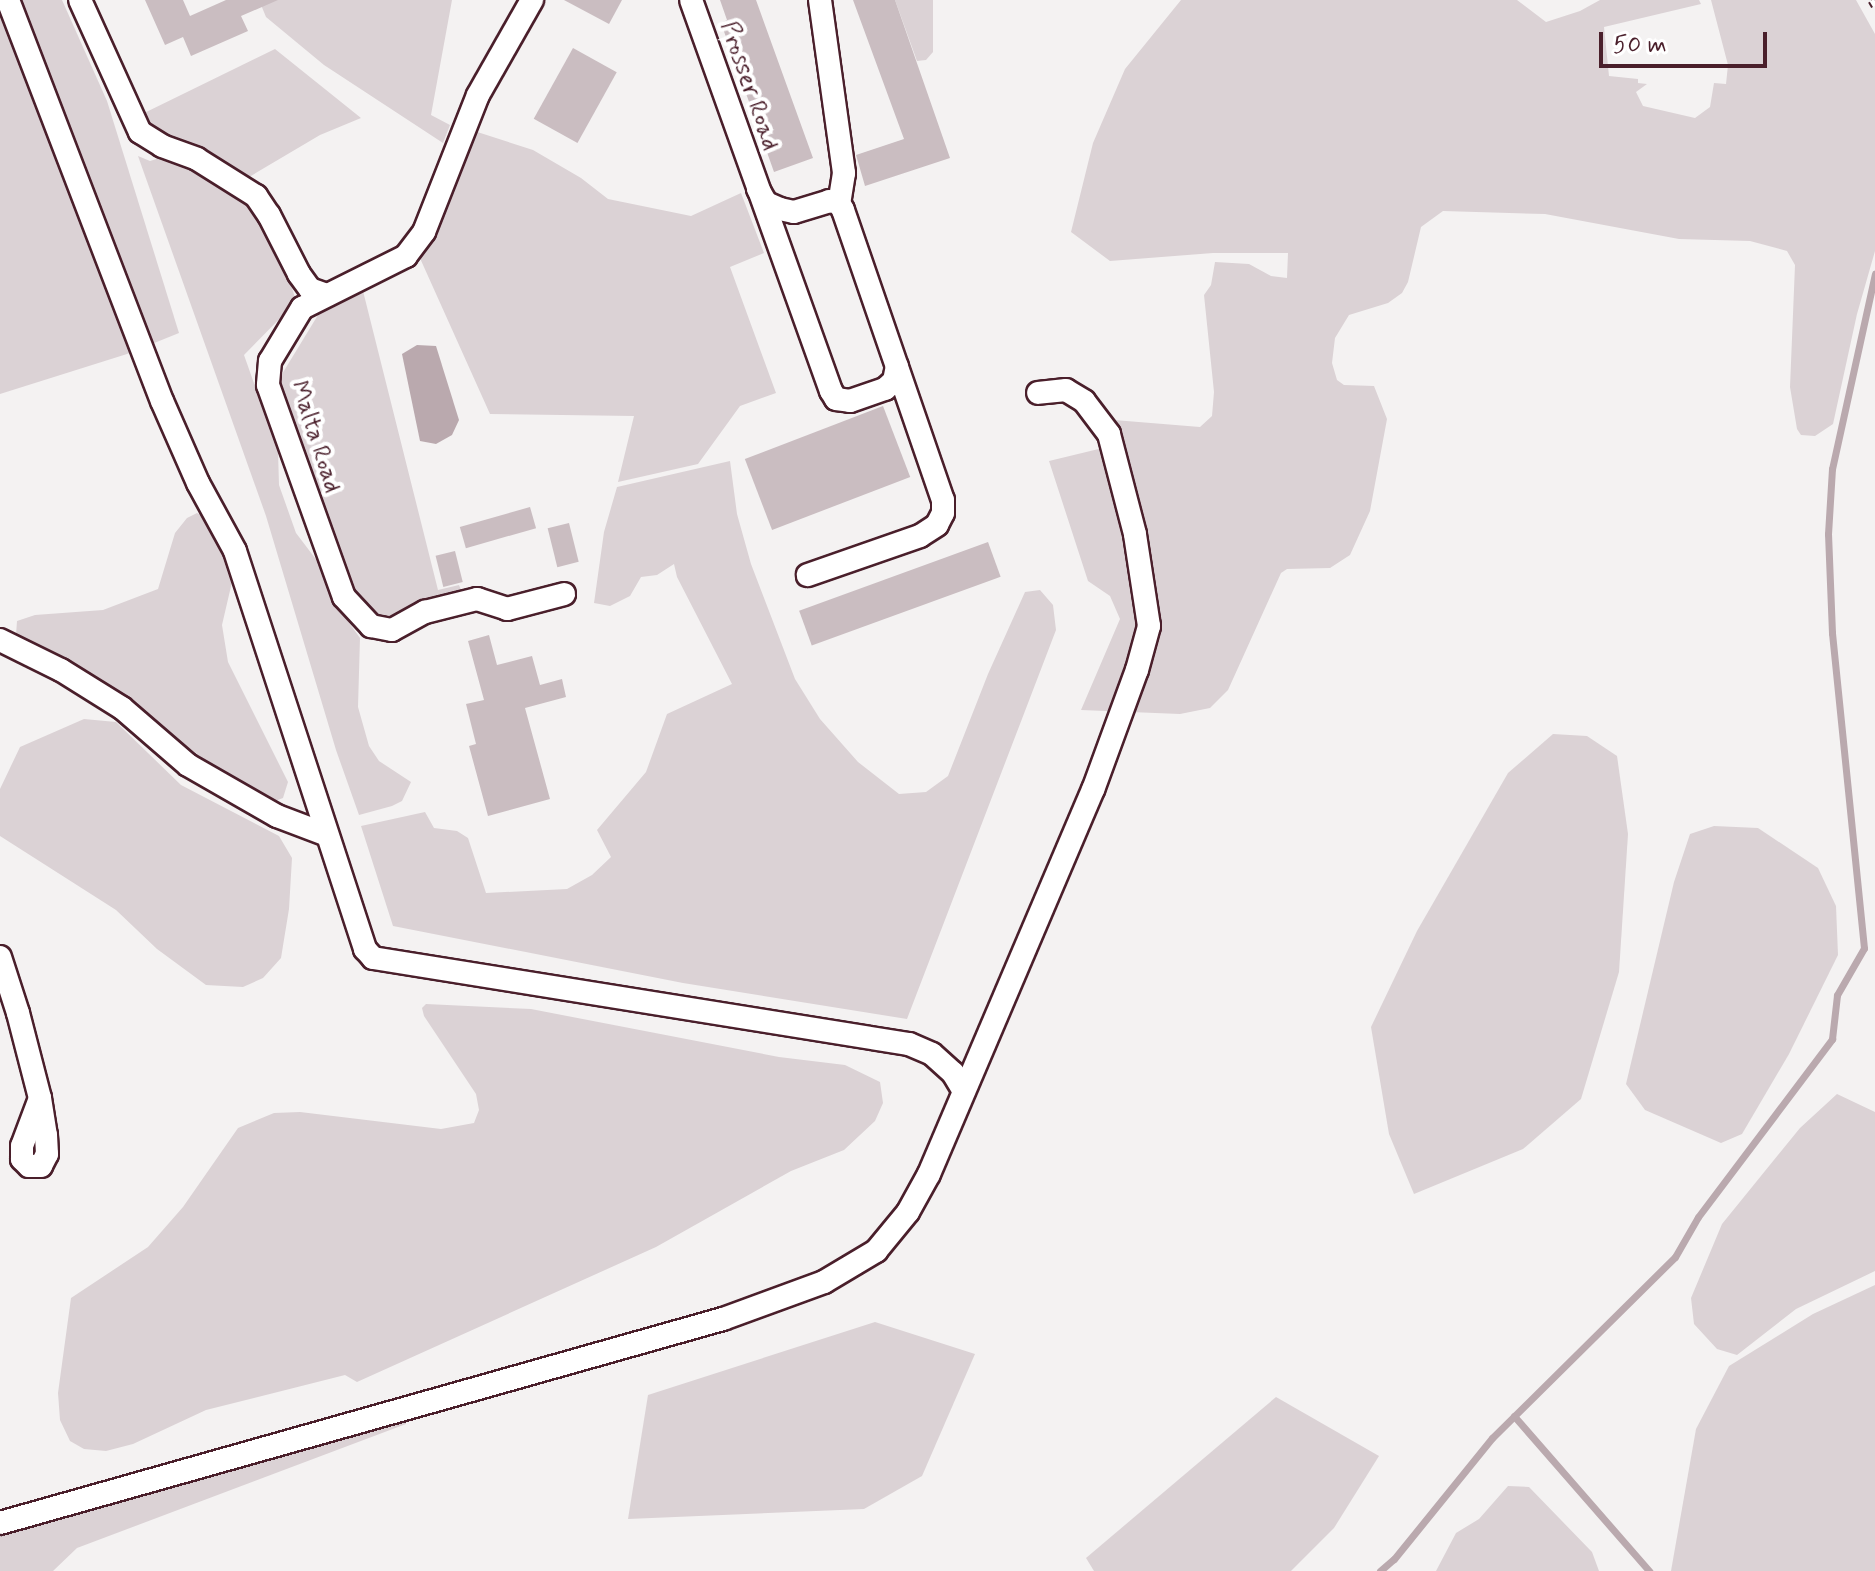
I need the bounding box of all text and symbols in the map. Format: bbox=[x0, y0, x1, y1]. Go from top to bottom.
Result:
scale bar bbox=[1603, 16, 1771, 66]
street label: Prosser Road bbox=[714, 19, 784, 153]
text: 50 m bbox=[1613, 30, 1667, 61]
street label: Malta Road bbox=[283, 377, 347, 497]

